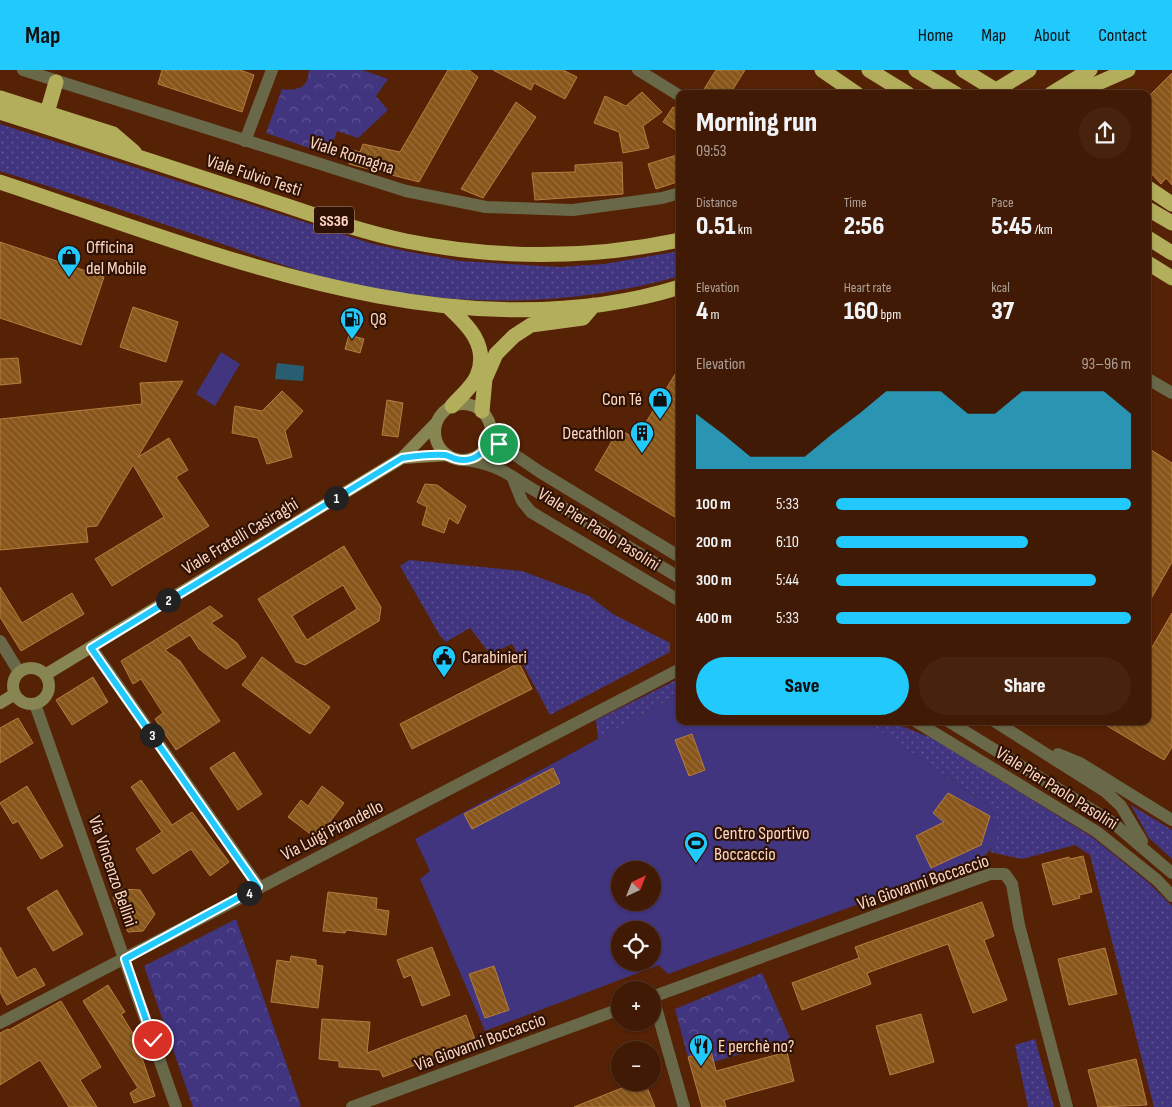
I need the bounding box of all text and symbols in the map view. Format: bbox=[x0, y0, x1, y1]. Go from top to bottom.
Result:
text: Map bbox=[25, 21, 60, 50]
text: Home bbox=[918, 25, 953, 46]
text: Map bbox=[981, 25, 1006, 46]
text: About bbox=[1034, 25, 1070, 46]
text: Contact bbox=[1098, 25, 1147, 46]
text: Morning run bbox=[696, 106, 817, 139]
button: share bbox=[1079, 107, 1131, 159]
street label: Viale Romagna bbox=[307, 132, 397, 179]
text: 09:53 bbox=[696, 142, 726, 161]
street label: Viale Fulvio Testi bbox=[204, 150, 304, 201]
text: Distance bbox=[696, 194, 737, 211]
text: Time bbox=[844, 194, 867, 211]
text: Pace bbox=[991, 194, 1014, 211]
road number: SS36 bbox=[314, 206, 354, 234]
text: 0.51 bbox=[696, 211, 736, 242]
text: 2:56 bbox=[844, 211, 884, 242]
text: 5:45 bbox=[991, 211, 1032, 242]
text: km bbox=[736, 221, 752, 238]
text: /km bbox=[1032, 221, 1053, 238]
place label: Officina del Mobile bbox=[86, 237, 147, 279]
shop icon: Officina del Mobile bbox=[56, 244, 82, 278]
text: Elevation bbox=[696, 279, 739, 296]
text: Heart rate bbox=[844, 279, 891, 296]
text: kcal bbox=[991, 279, 1010, 296]
text: 4 bbox=[696, 296, 708, 327]
text: 160 bbox=[844, 296, 878, 327]
text: 37 bbox=[991, 296, 1014, 327]
fuel station icon: Q8 bbox=[339, 306, 365, 340]
text: m bbox=[708, 306, 719, 323]
text: bpm bbox=[878, 306, 901, 323]
place label: Q8 bbox=[370, 309, 387, 330]
text: Elevation bbox=[696, 355, 745, 374]
text: 93–96 m bbox=[1081, 355, 1131, 374]
shop icon: Con Té bbox=[647, 386, 673, 420]
place label: Con Té bbox=[602, 389, 642, 410]
building icon: Decathlon bbox=[629, 420, 655, 454]
pin bbox=[478, 423, 520, 465]
place label: Decathlon bbox=[562, 423, 624, 444]
icon: arrive bbox=[485, 430, 513, 458]
street label: Viale Pier Paolo Pasolini bbox=[534, 483, 664, 575]
pin: 1 bbox=[324, 486, 348, 510]
text: 1 bbox=[334, 490, 339, 507]
street label: Viale Fratelli Casiraghi bbox=[178, 494, 302, 579]
text: 100 m bbox=[696, 495, 731, 514]
text: 5:33 bbox=[776, 495, 799, 514]
text: 200 m bbox=[696, 533, 731, 552]
text: 6:10 bbox=[776, 533, 799, 552]
text: 300 m bbox=[696, 571, 732, 590]
text: 5:44 bbox=[776, 571, 799, 590]
pin: 2 bbox=[156, 588, 180, 612]
text: 2 bbox=[165, 592, 172, 609]
text: 400 m bbox=[696, 609, 732, 628]
text: 5:33 bbox=[776, 609, 799, 628]
public building icon: Carabinieri bbox=[431, 644, 457, 678]
place label: Carabinieri bbox=[462, 647, 527, 668]
button: Save bbox=[696, 657, 909, 715]
button: Share bbox=[919, 657, 1131, 715]
pin: 3 bbox=[140, 722, 164, 748]
text: 3 bbox=[149, 727, 156, 744]
street label: Viale Pier Paolo Pasolini bbox=[992, 742, 1122, 834]
street label: Via Luigi Pirandello bbox=[278, 796, 387, 865]
street label: Via Vincenzo Bellini bbox=[84, 813, 141, 929]
place label: Centro Sportivo Boccaccio bbox=[714, 823, 809, 865]
sports icon: Centro Sportivo Boccaccio bbox=[683, 830, 709, 864]
street label: Via Giovanni Boccaccio bbox=[855, 850, 992, 915]
north arrow bbox=[611, 861, 661, 911]
map controls bbox=[611, 861, 661, 1091]
pin: 4 bbox=[236, 880, 262, 906]
text: 4 bbox=[246, 885, 253, 902]
button: locate bbox=[611, 921, 661, 971]
button: + bbox=[611, 981, 661, 1031]
street label: Via Giovanni Boccaccio bbox=[412, 1009, 549, 1076]
pin bbox=[132, 1019, 174, 1061]
icon: check bbox=[139, 1026, 167, 1054]
restaurant icon: E perchè no? bbox=[688, 1033, 714, 1067]
place label: E perchè no? bbox=[718, 1036, 794, 1057]
button: − bbox=[611, 1041, 661, 1091]

